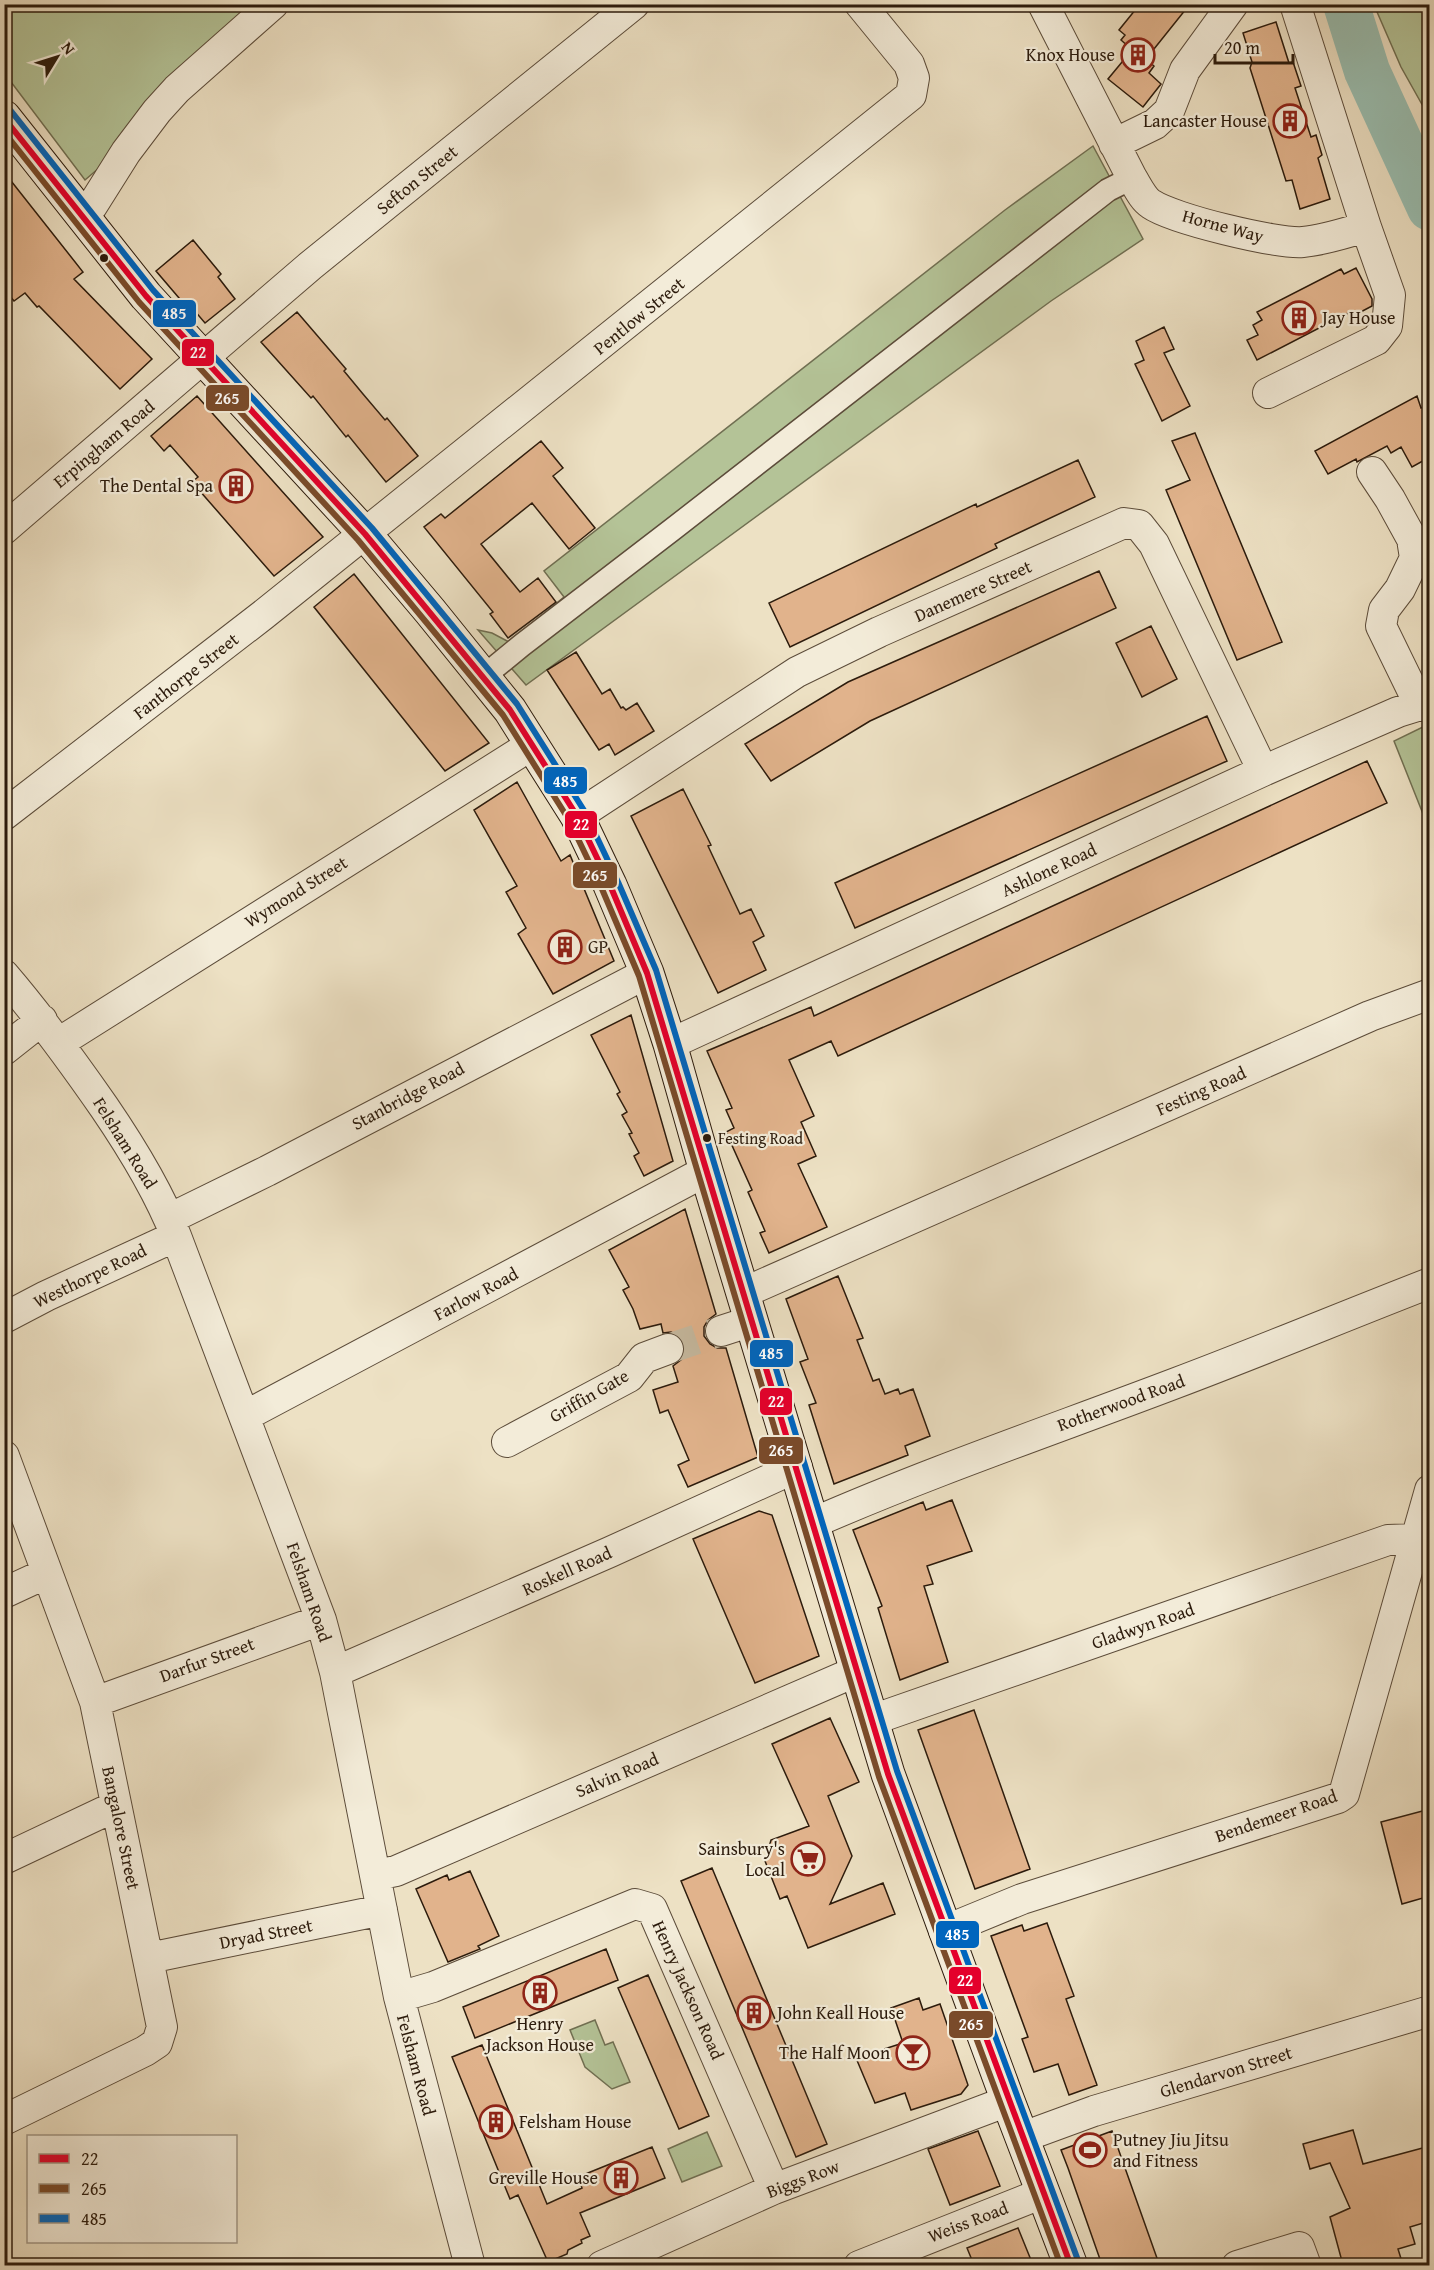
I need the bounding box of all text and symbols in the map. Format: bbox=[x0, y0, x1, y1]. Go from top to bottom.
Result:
north arrow bbox=[27, 27, 87, 87]
scale bar bbox=[1215, 27, 1293, 65]
text: 20 m bbox=[1224, 34, 1260, 61]
text: N bbox=[56, 36, 82, 60]
building icon: Knox House bbox=[1120, 37, 1156, 73]
place label: Knox House bbox=[1026, 41, 1115, 68]
building icon: Lancaster House bbox=[1272, 103, 1308, 139]
place label: Lancaster House bbox=[1143, 107, 1267, 134]
street label: Sefton Street bbox=[370, 138, 464, 221]
street label: Horne Way bbox=[1179, 202, 1267, 249]
unlabelled marker bbox=[98, 252, 110, 264]
street label: Pentlow Street bbox=[587, 270, 691, 361]
line badge: 485 bbox=[152, 299, 197, 328]
building icon: Jay House bbox=[1281, 300, 1317, 336]
text: 485 bbox=[162, 301, 186, 325]
place label: Jay House bbox=[1320, 304, 1396, 331]
line badge: 22 bbox=[181, 338, 215, 367]
text: 22 bbox=[190, 340, 206, 364]
line badge: 265 bbox=[205, 384, 250, 412]
text: 265 bbox=[215, 386, 239, 410]
street label: Erpingham Road bbox=[47, 393, 161, 494]
building icon: The Dental Spa bbox=[218, 468, 254, 504]
place label: The Dental Spa bbox=[100, 472, 213, 499]
street label: Danemere Street bbox=[910, 552, 1037, 629]
street label: Fanthorpe Street bbox=[127, 625, 245, 725]
line badge: 485 bbox=[543, 766, 588, 795]
text: 485 bbox=[553, 769, 577, 793]
line badge: 22 bbox=[564, 810, 598, 839]
text: 22 bbox=[573, 812, 589, 836]
street label: Ashlone Road bbox=[997, 835, 1101, 903]
street label: Wymond Street bbox=[239, 849, 353, 934]
line badge: 265 bbox=[572, 861, 618, 889]
text: 265 bbox=[583, 863, 607, 887]
building icon: GP bbox=[547, 929, 583, 965]
place label: GP bbox=[588, 933, 608, 960]
street label: Stanbridge Road bbox=[347, 1054, 469, 1137]
street label: Festing Road bbox=[1152, 1059, 1250, 1122]
street label: Felsham Road bbox=[87, 1092, 165, 1194]
place label: Festing Road bbox=[718, 1126, 804, 1150]
marker: Festing Road bbox=[701, 1132, 713, 1144]
street label: Westhorpe Road bbox=[29, 1236, 151, 1315]
street label: Farlow Road bbox=[429, 1260, 523, 1327]
line badge: 485 bbox=[749, 1339, 794, 1368]
text: 485 bbox=[759, 1341, 783, 1365]
street label: Griffin Gate bbox=[544, 1362, 633, 1429]
street label: Rotherwood Road bbox=[1053, 1367, 1189, 1438]
line badge: 22 bbox=[759, 1387, 793, 1416]
text: 22 bbox=[768, 1389, 784, 1413]
line badge: 265 bbox=[758, 1436, 804, 1465]
text: 265 bbox=[769, 1438, 793, 1462]
street label: Felsham Road bbox=[280, 1538, 339, 1646]
street label: Roskell Road bbox=[518, 1539, 616, 1602]
street label: Gladwyn Road bbox=[1088, 1595, 1198, 1656]
street label: Darfur Street bbox=[156, 1630, 259, 1689]
street label: Salvin Road bbox=[571, 1745, 663, 1804]
street label: Bangalore Street bbox=[95, 1764, 148, 1893]
street label: Bendemeer Road bbox=[1211, 1782, 1341, 1849]
place label: Sainsbury's Local bbox=[698, 1835, 785, 1883]
supermarket icon: Sainsbury's Local bbox=[790, 1841, 826, 1877]
street label: Dryad Street bbox=[217, 1911, 316, 1956]
street label: Henry Jackson Road bbox=[646, 1916, 731, 2064]
line badge: 485 bbox=[935, 1920, 980, 1949]
text: 485 bbox=[945, 1922, 969, 1946]
line badge: 22 bbox=[948, 1966, 982, 1995]
text: 22 bbox=[957, 1968, 973, 1992]
building icon: Henry Jackson House bbox=[522, 1975, 558, 2011]
building icon: John Keall House bbox=[736, 1995, 772, 2031]
place label: John Keall House bbox=[775, 1999, 904, 2026]
place label: Henry Jackson House bbox=[484, 2010, 594, 2058]
line badge: 265 bbox=[948, 2010, 994, 2039]
street label: Felsham Road bbox=[390, 2011, 443, 2119]
text: 265 bbox=[959, 2012, 983, 2036]
bar icon: The Half Moon bbox=[895, 2035, 931, 2071]
street label: Glendarvon Street bbox=[1156, 2038, 1296, 2104]
place label: The Half Moon bbox=[779, 2039, 890, 2066]
building icon: Felsham House bbox=[478, 2104, 514, 2140]
place label: Felsham House bbox=[519, 2108, 631, 2135]
place label: Putney Jiu Jitsu and Fitness bbox=[1113, 2126, 1229, 2174]
sports icon: Putney Jiu Jitsu and Fitness bbox=[1072, 2132, 1108, 2168]
legend bbox=[27, 2135, 237, 2243]
text: 22 bbox=[81, 2145, 98, 2172]
street label: Biggs Row bbox=[762, 2152, 843, 2205]
building icon: Greville House bbox=[603, 2160, 639, 2196]
place label: Greville House bbox=[489, 2164, 598, 2191]
text: 265 bbox=[81, 2175, 107, 2202]
street label: Weiss Road bbox=[924, 2194, 1012, 2249]
text: 485 bbox=[81, 2205, 107, 2232]

